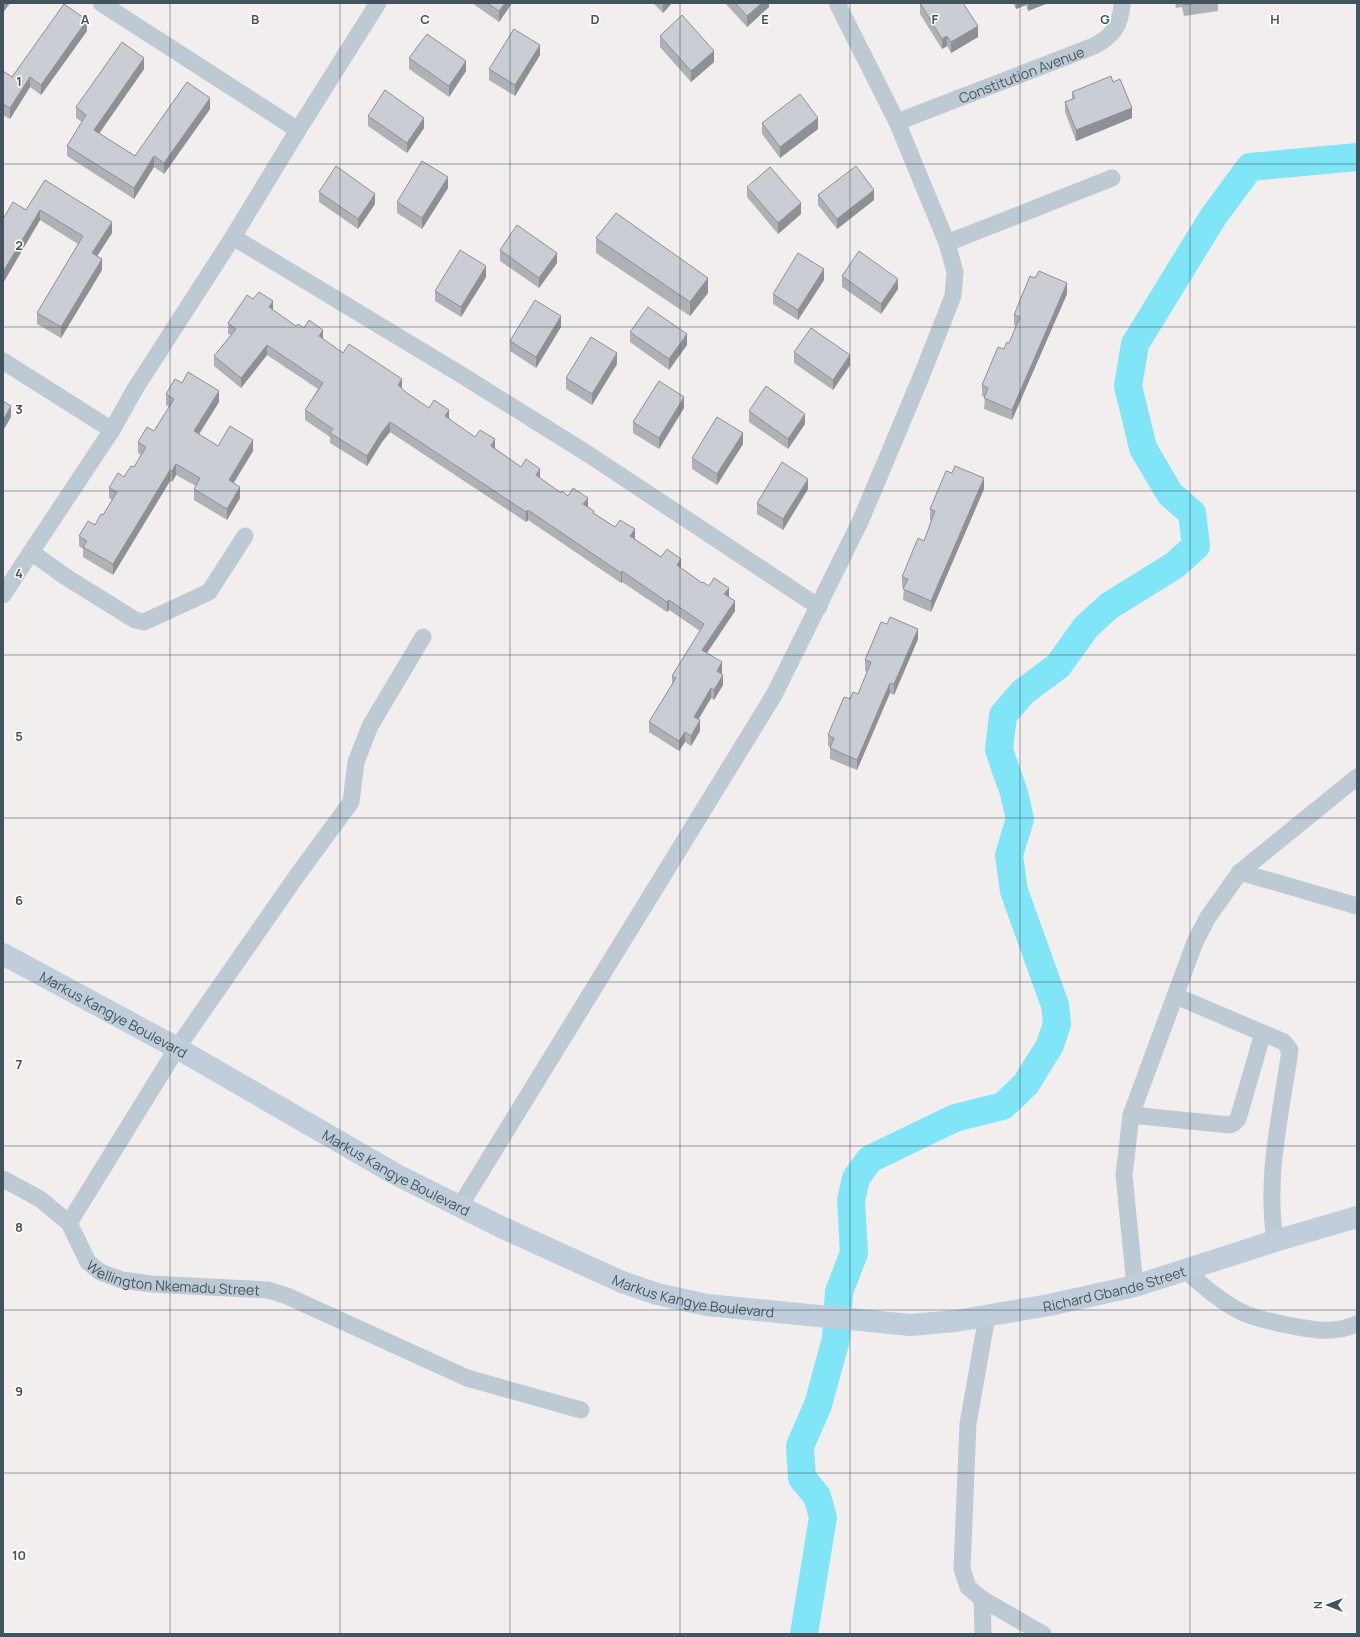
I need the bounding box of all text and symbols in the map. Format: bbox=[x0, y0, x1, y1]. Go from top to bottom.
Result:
text: A bbox=[81, 10, 90, 28]
text: B bbox=[251, 10, 259, 28]
text: C bbox=[420, 10, 430, 28]
text: D bbox=[590, 10, 600, 28]
text: E bbox=[761, 10, 769, 28]
text: F bbox=[932, 10, 939, 28]
text: G bbox=[1100, 10, 1110, 28]
text: H bbox=[1270, 10, 1280, 28]
street label: Constitution Avenue bbox=[956, 41, 1087, 107]
text: 1 bbox=[16, 72, 22, 90]
text: 2 bbox=[15, 236, 23, 254]
text: 3 bbox=[15, 400, 23, 418]
text: 4 bbox=[15, 564, 23, 582]
text: 5 bbox=[15, 727, 23, 745]
text: 6 bbox=[15, 891, 23, 909]
street label: Markus Kangye Boulevard bbox=[37, 966, 191, 1062]
text: 7 bbox=[16, 1055, 23, 1073]
street label: Markus Kangye Boulevard bbox=[319, 1125, 473, 1220]
text: 8 bbox=[15, 1218, 23, 1236]
street label: Wellington Nkemadu Street bbox=[83, 1255, 261, 1299]
street label: Richard Gbande Street bbox=[1041, 1261, 1188, 1315]
street label: Markus Kangye Boulevard bbox=[609, 1269, 775, 1321]
text: 9 bbox=[15, 1382, 23, 1400]
text: 10 bbox=[12, 1546, 26, 1564]
north arrow bbox=[1308, 1585, 1348, 1625]
text: N bbox=[1310, 1601, 1325, 1609]

